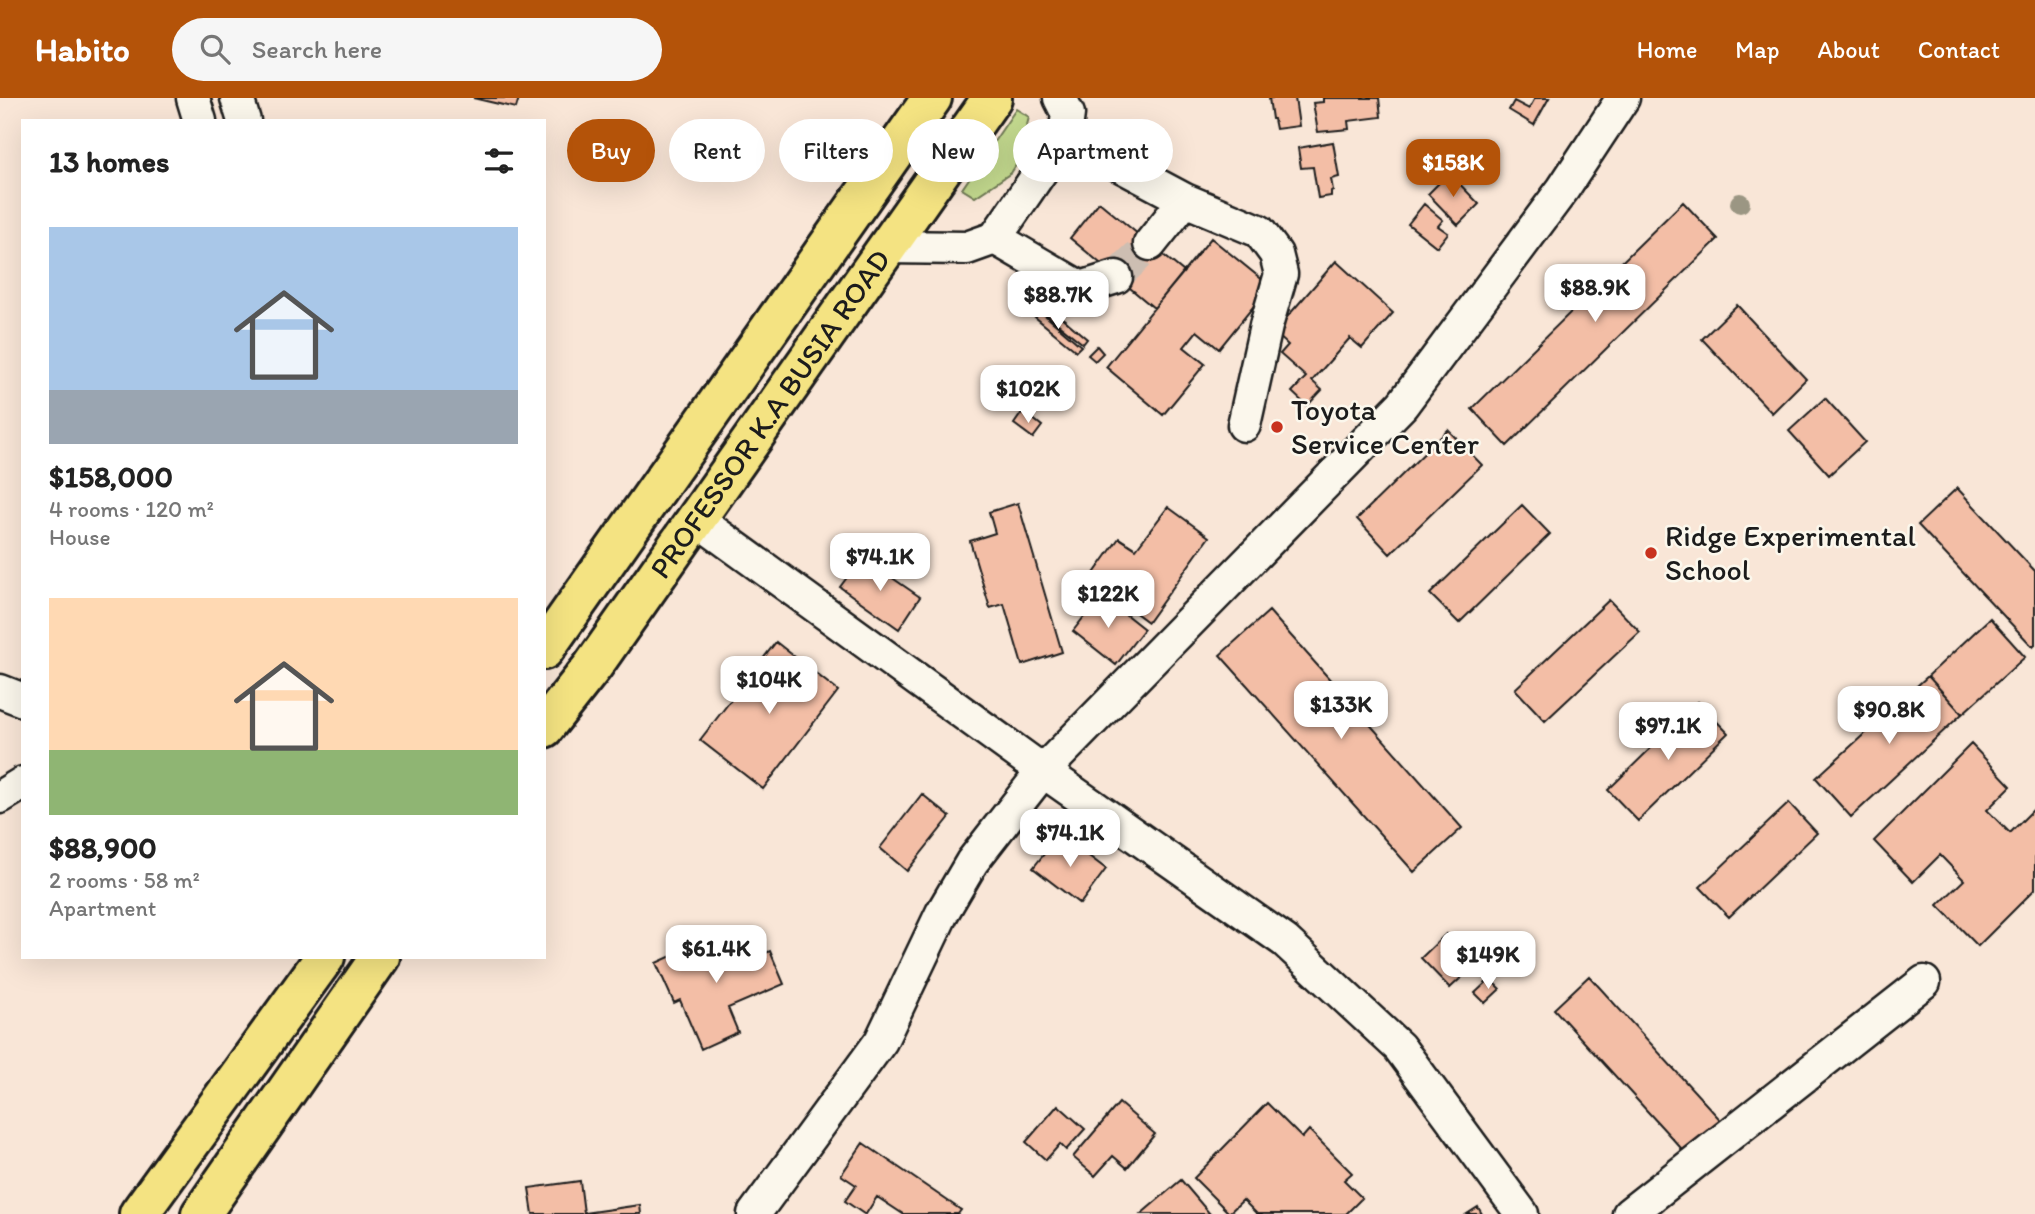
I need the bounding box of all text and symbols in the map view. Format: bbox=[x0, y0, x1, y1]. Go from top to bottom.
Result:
search box bbox=[172, 18, 662, 81]
text: Habito bbox=[35, 30, 130, 69]
icon: search bbox=[196, 30, 234, 68]
text: Search here bbox=[252, 33, 382, 65]
text: Home bbox=[1637, 35, 1697, 64]
text: Map bbox=[1735, 35, 1779, 64]
text: About bbox=[1817, 35, 1880, 64]
text: Contact bbox=[1918, 35, 2000, 64]
chip: Buy bbox=[567, 119, 655, 182]
chip: Rent bbox=[669, 119, 765, 182]
chip: Filters bbox=[779, 119, 893, 182]
chip: New bbox=[907, 119, 999, 182]
chip: Apartment bbox=[1013, 119, 1173, 182]
pin: $158K bbox=[1404, 140, 1502, 199]
icon: filters bbox=[480, 142, 518, 180]
text: 13 homes bbox=[49, 143, 169, 180]
text: $158K bbox=[1422, 148, 1484, 176]
street label: PROFESSOR K.A BUSIA ROAD bbox=[641, 242, 898, 585]
pin: $88.9K bbox=[1538, 264, 1652, 324]
icon: home bbox=[221, 272, 347, 398]
pin: $88.7K bbox=[1001, 272, 1115, 331]
text: $88.9K bbox=[1560, 273, 1630, 301]
text: $88.7K bbox=[1024, 280, 1092, 308]
pin: $102K bbox=[979, 366, 1077, 425]
text: $102K bbox=[996, 374, 1060, 402]
place label: Toyota Service Center bbox=[1291, 391, 1479, 462]
marker: Toyota Service Center bbox=[1269, 419, 1285, 435]
text: $158,000 bbox=[49, 458, 173, 495]
text: 4 rooms · 120 m² bbox=[49, 495, 214, 523]
place label: Ridge Experimental School bbox=[1665, 517, 1917, 588]
text: House bbox=[49, 523, 111, 551]
pin: $74.1K bbox=[823, 533, 937, 593]
text: $74.1K bbox=[846, 542, 914, 570]
marker: Ridge Experimental School bbox=[1643, 545, 1659, 561]
pin: $122K bbox=[1059, 570, 1157, 630]
text: $122K bbox=[1077, 579, 1139, 607]
icon: home bbox=[221, 643, 347, 769]
pin: $104K bbox=[720, 656, 818, 716]
text: $104K bbox=[736, 665, 802, 693]
pin: $133K bbox=[1292, 682, 1390, 741]
pin: $90.8K bbox=[1832, 686, 1946, 746]
text: $133K bbox=[1310, 690, 1372, 718]
text: $90.8K bbox=[1854, 695, 1924, 723]
pin: $97.1K bbox=[1611, 702, 1725, 762]
text: $97.1K bbox=[1635, 711, 1701, 739]
pin: $74.1K bbox=[1013, 810, 1127, 869]
text: $74.1K bbox=[1036, 818, 1104, 846]
text: $88,900 bbox=[49, 829, 157, 866]
text: 2 rooms · 58 m² bbox=[49, 866, 200, 894]
text: Apartment bbox=[49, 894, 156, 922]
pin: $61.4K bbox=[659, 926, 773, 985]
pin: $149K bbox=[1439, 932, 1537, 991]
text: $61.4K bbox=[682, 934, 750, 962]
text: $149K bbox=[1457, 940, 1519, 968]

